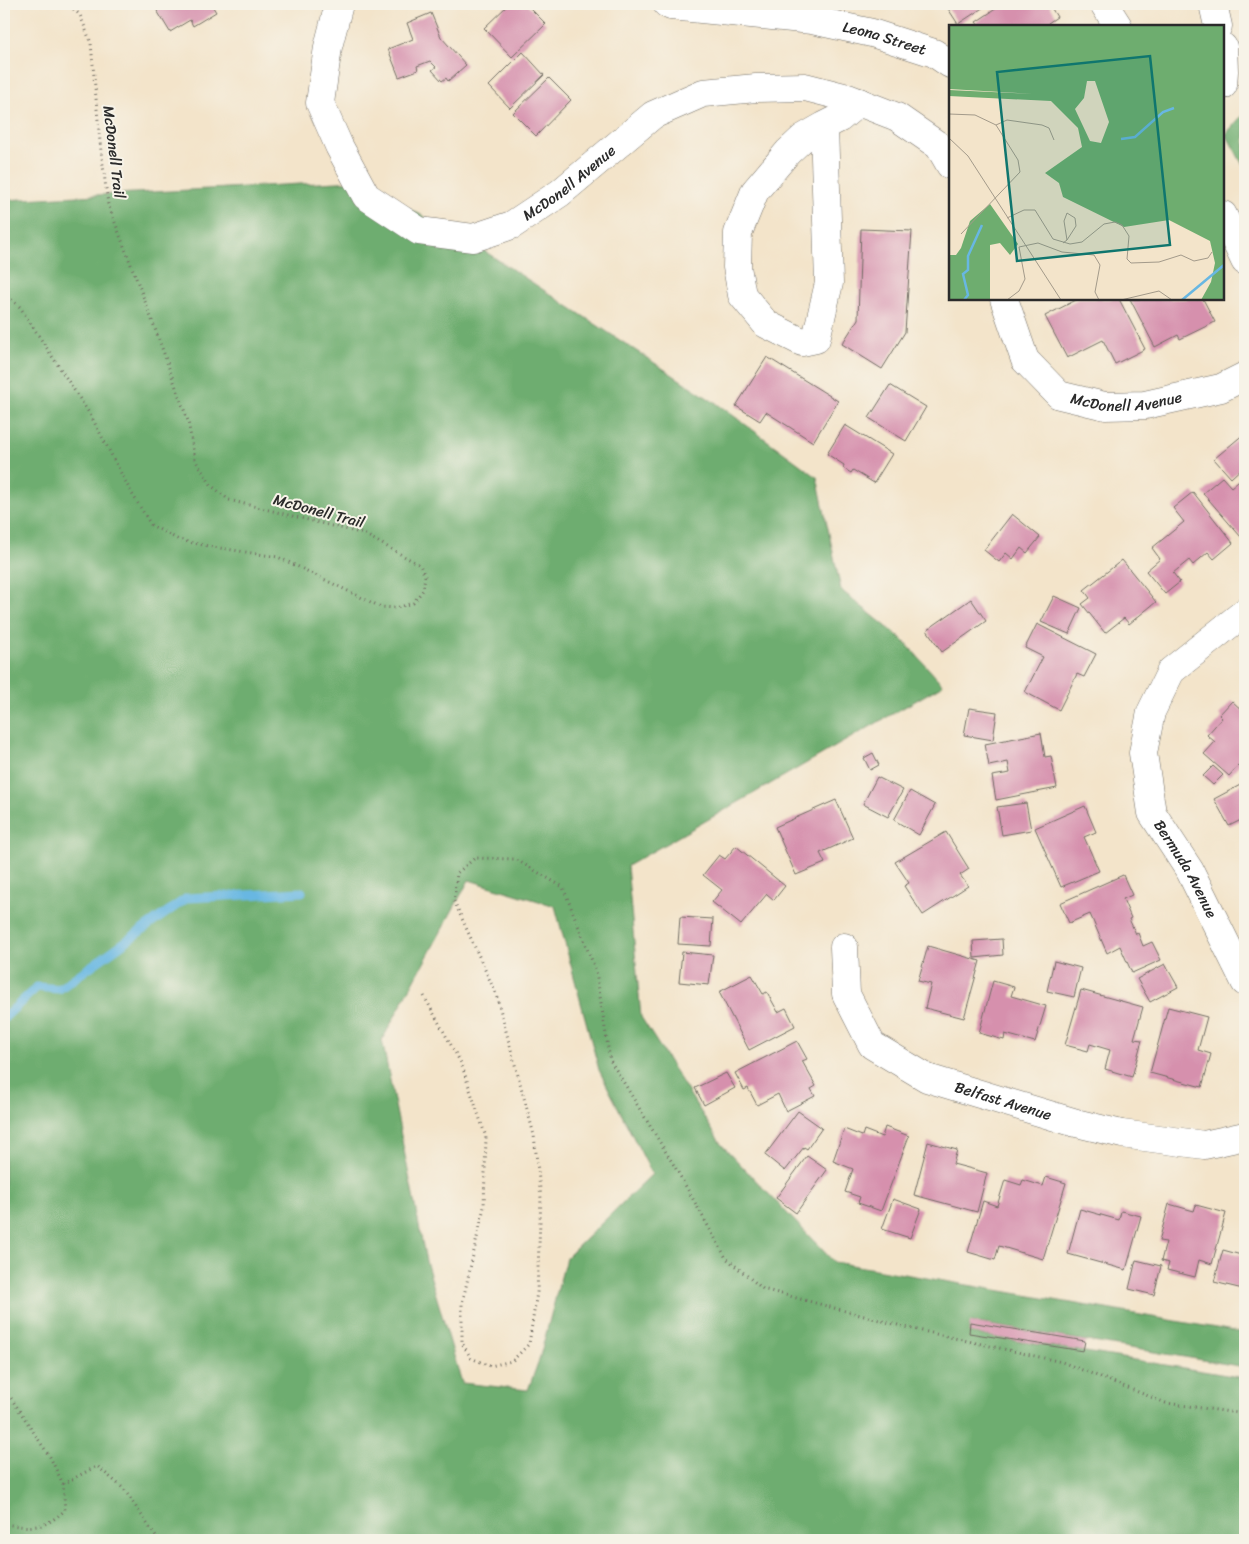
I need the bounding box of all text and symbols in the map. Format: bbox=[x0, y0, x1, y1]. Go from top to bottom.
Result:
street label: Leona Street bbox=[840, 14, 930, 63]
inset map bbox=[949, 25, 1224, 300]
street label: McDonell Trail bbox=[95, 104, 133, 201]
street label: McDonell Avenue bbox=[517, 138, 622, 228]
street label: McDonell Avenue bbox=[1068, 384, 1185, 419]
street label: McDonell Trail bbox=[270, 486, 368, 536]
street label: Bermuda Avenue bbox=[1147, 814, 1224, 923]
street label: Belfast Avenue bbox=[951, 1074, 1055, 1128]

